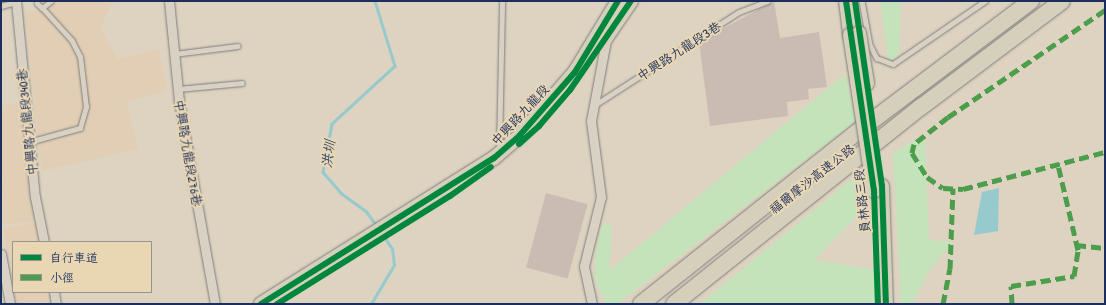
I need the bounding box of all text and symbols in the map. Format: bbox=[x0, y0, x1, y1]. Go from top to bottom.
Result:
street label: 中興路九龍段3巷 bbox=[634, 18, 724, 84]
street label: 中興路九龍段340巷 bbox=[14, 68, 40, 176]
street label: 中興路九龍段 bbox=[488, 81, 552, 149]
street label: 中興路九龍段276巷 bbox=[171, 98, 205, 208]
water label: 洪圳 bbox=[318, 139, 338, 169]
street label: 福爾摩沙高速公路 bbox=[766, 141, 858, 217]
street label: 員林路三段 bbox=[851, 168, 873, 234]
legend bbox=[12, 241, 152, 293]
text: 自行車道 bbox=[50, 249, 98, 266]
text: 小徑 bbox=[50, 269, 74, 286]

